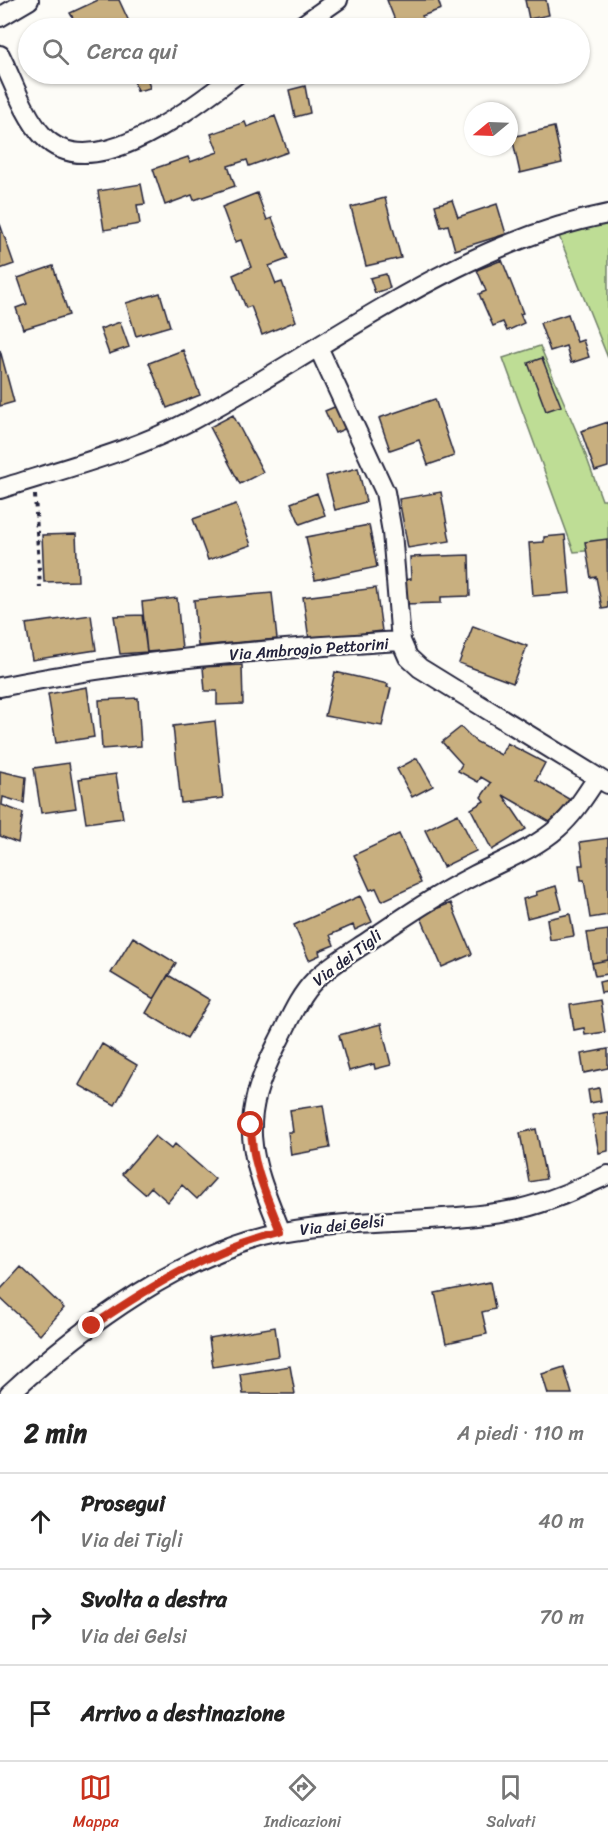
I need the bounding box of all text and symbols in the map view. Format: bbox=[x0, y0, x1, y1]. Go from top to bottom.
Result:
search box bbox=[18, 18, 590, 84]
text: Cerca qui bbox=[87, 32, 177, 71]
icon: search bbox=[39, 35, 72, 68]
north arrow bbox=[464, 102, 518, 156]
street label: Via Ambrogio Pettorini bbox=[228, 629, 390, 669]
street label: Via dei Tigli bbox=[306, 922, 389, 994]
route start bbox=[237, 1111, 263, 1137]
street label: Via dei Gelsi bbox=[298, 1206, 386, 1244]
route end bbox=[78, 1312, 104, 1338]
text: 2 min bbox=[24, 1410, 87, 1456]
text: A piedi · 110 m bbox=[457, 1416, 584, 1451]
text: Prosegui bbox=[81, 1484, 165, 1523]
text: 40 m bbox=[538, 1504, 584, 1539]
icon: ahead bbox=[24, 1505, 57, 1538]
text: Via dei Tigli bbox=[81, 1523, 183, 1558]
text: Svolta a destra bbox=[81, 1580, 227, 1619]
text: 70 m bbox=[539, 1600, 584, 1635]
icon: right bbox=[24, 1601, 57, 1634]
text: Via dei Gelsi bbox=[81, 1619, 187, 1654]
text: Arrivo a destinazione bbox=[81, 1694, 285, 1733]
icon: arrive bbox=[24, 1697, 57, 1730]
tab: Mappa bbox=[73, 1771, 119, 1836]
tab: Indicazioni bbox=[264, 1771, 341, 1836]
tab: Salvati bbox=[486, 1771, 535, 1836]

